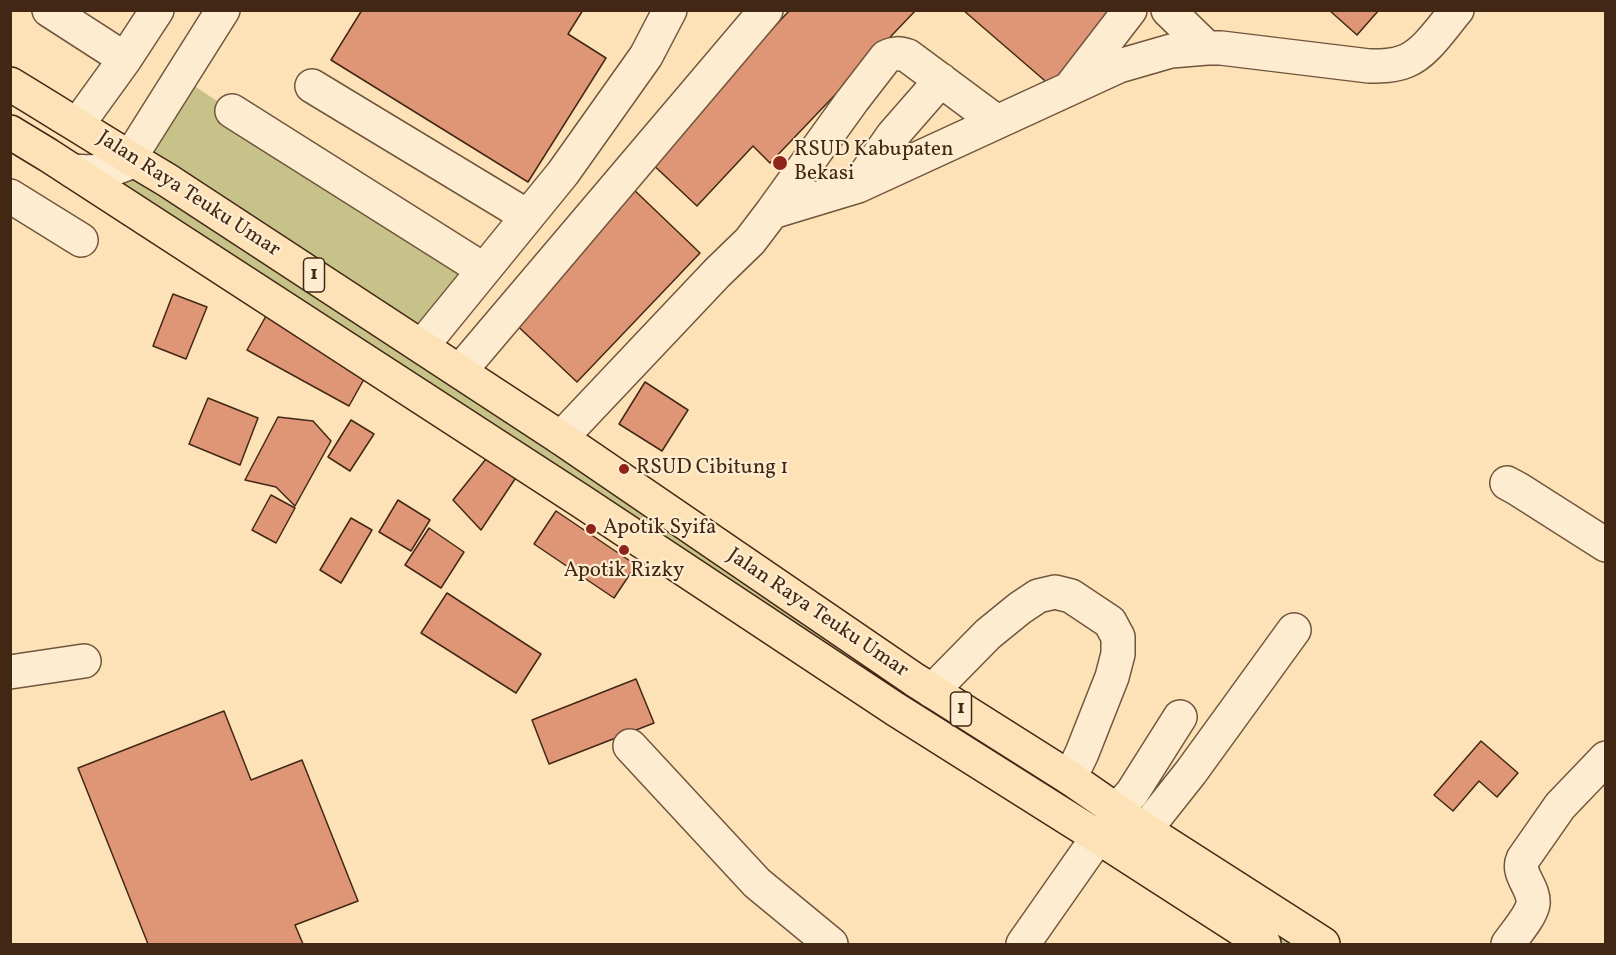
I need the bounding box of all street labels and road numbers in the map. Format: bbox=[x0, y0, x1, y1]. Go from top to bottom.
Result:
street label: Jalan Raya Teuku Umar bbox=[92, 126, 284, 264]
road number: 1 bbox=[304, 258, 324, 292]
street label: Jalan Raya Teuku Umar bbox=[722, 544, 912, 684]
road number: 1 bbox=[950, 692, 972, 726]

